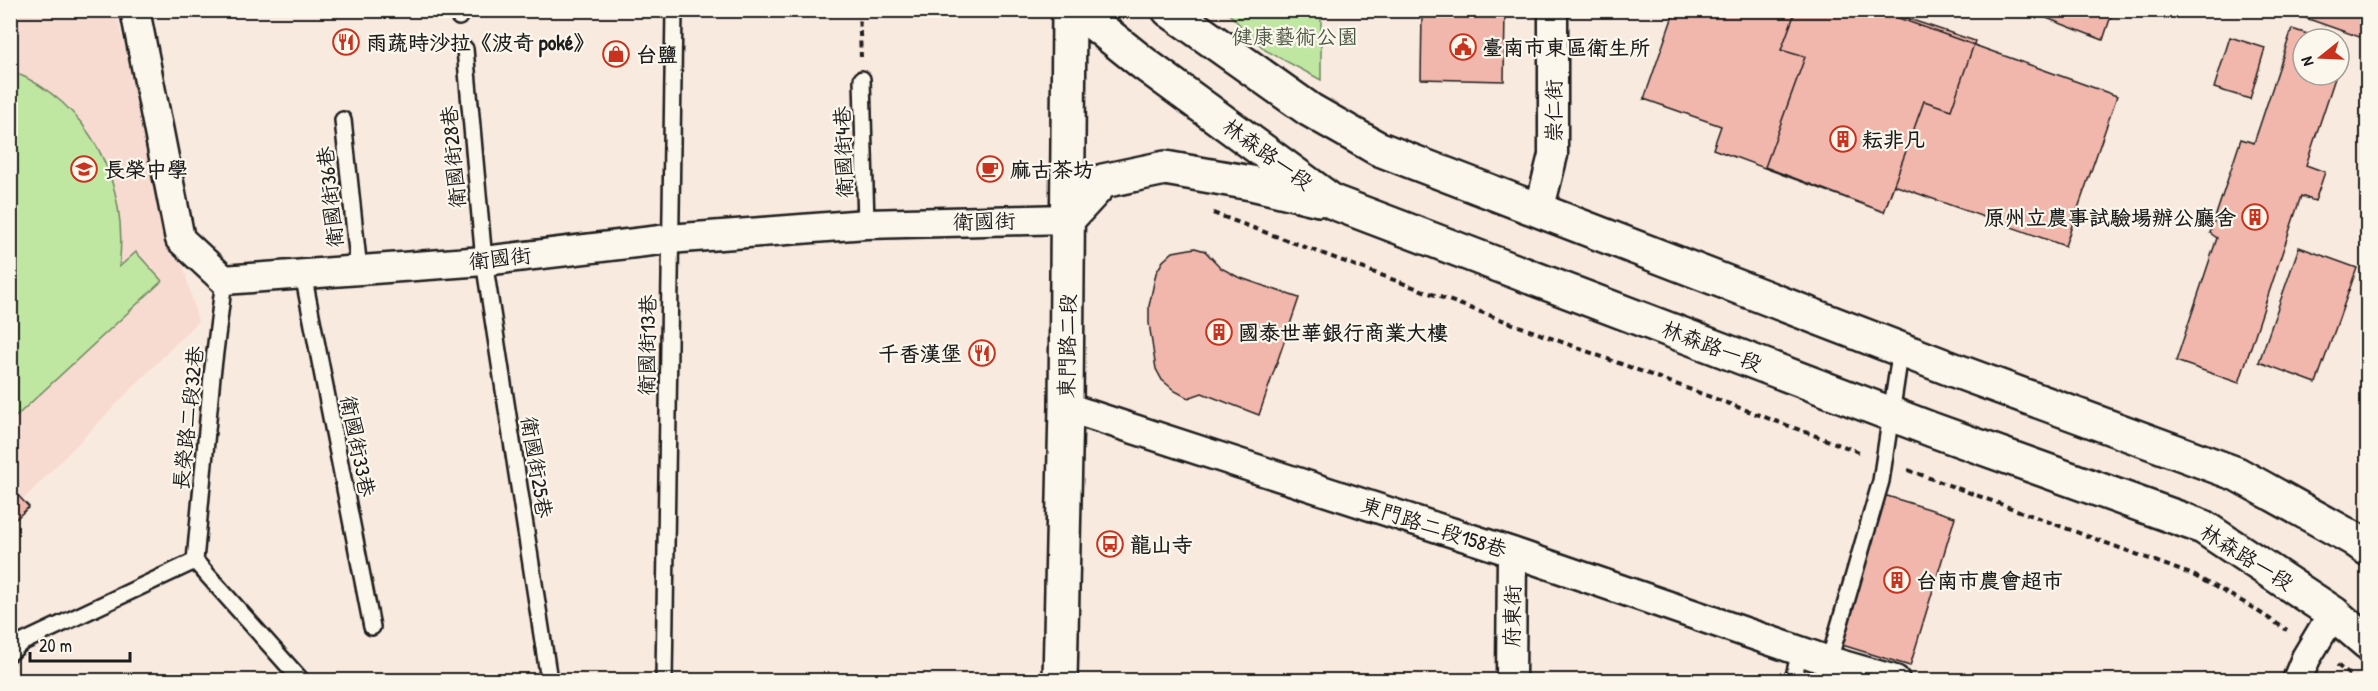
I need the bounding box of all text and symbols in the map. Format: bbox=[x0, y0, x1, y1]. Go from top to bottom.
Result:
park label: 健康藝術公園 bbox=[1232, 22, 1358, 51]
restaurant icon: 雨蔬時沙拉《波奇 poké》 bbox=[331, 27, 361, 57]
north arrow bbox=[2291, 27, 2351, 87]
place label: 雨蔬時沙拉《波奇 poké》 bbox=[366, 28, 594, 58]
public building icon: 臺南市東區衛生所 bbox=[1448, 32, 1478, 62]
place label: 臺南市東區衛生所 bbox=[1482, 33, 1650, 62]
shop icon: 台鹽 bbox=[601, 39, 631, 69]
place label: 台鹽 bbox=[636, 40, 678, 69]
text: N bbox=[2295, 54, 2319, 69]
street label: 崇仁街 bbox=[1539, 80, 1568, 143]
street label: 衛國街28巷 bbox=[434, 104, 472, 210]
street label: 衛國街4巷 bbox=[827, 106, 859, 198]
street label: 林森路一段 bbox=[1217, 111, 1319, 197]
building icon: 耘非凡 bbox=[1828, 124, 1858, 154]
place label: 耘非凡 bbox=[1862, 125, 1925, 154]
street label: 衛國街36巷 bbox=[310, 145, 350, 249]
school or university icon: 長榮中學 bbox=[69, 154, 99, 184]
cafe icon: 麻古茶坊 bbox=[975, 154, 1005, 184]
place label: 長榮中學 bbox=[104, 155, 188, 184]
place label: 麻古茶坊 bbox=[1010, 155, 1094, 184]
building icon: 原州立農事試驗場辦公廳舍 bbox=[2240, 202, 2270, 232]
place label: 原州立農事試驗場辦公廳舍 bbox=[1984, 203, 2236, 232]
street label: 衛國街 bbox=[952, 206, 1016, 236]
street label: 衛國街 bbox=[467, 240, 533, 276]
street label: 東門路二段 bbox=[1052, 293, 1082, 399]
street label: 衛國街13巷 bbox=[632, 294, 662, 396]
street label: 林森路一段 bbox=[1658, 314, 1766, 378]
building icon: 國泰世華銀行商業大樓 bbox=[1204, 317, 1234, 347]
place label: 國泰世華銀行商業大樓 bbox=[1238, 318, 1448, 347]
restaurant icon: 千香漢堡 bbox=[967, 338, 997, 368]
place label: 千香漢堡 bbox=[878, 339, 962, 368]
street label: 長榮路二段32巷 bbox=[166, 344, 210, 492]
street label: 衛國街33巷 bbox=[334, 393, 382, 499]
street label: 衛國街25巷 bbox=[515, 414, 559, 520]
street label: 東門路二段158巷 bbox=[1357, 490, 1511, 564]
street label: 林森路一段 bbox=[2195, 517, 2299, 597]
bus stop icon: 龍山寺 bbox=[1095, 529, 1125, 559]
place label: 龍山寺 bbox=[1130, 530, 1193, 559]
building icon: 台南市農會超市 bbox=[1882, 565, 1912, 595]
place label: 台南市農會超市 bbox=[1916, 566, 2063, 595]
street label: 府東街 bbox=[1497, 584, 1527, 648]
scale bar bbox=[30, 625, 130, 663]
text: 20 m bbox=[39, 633, 72, 658]

